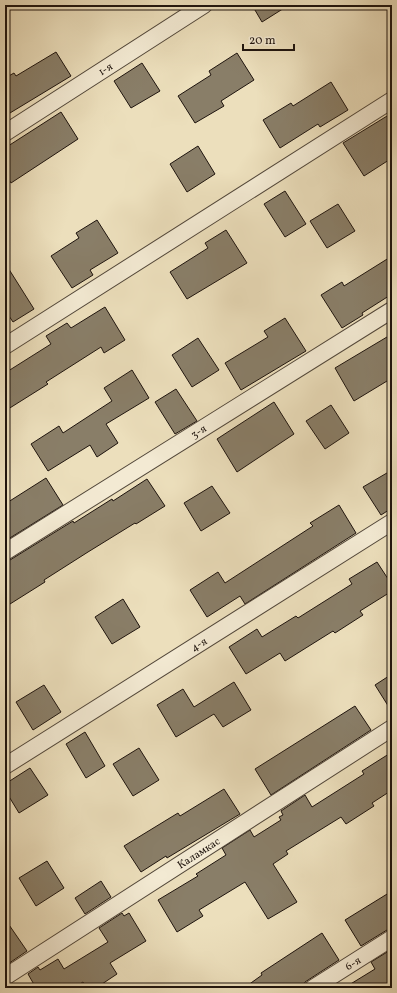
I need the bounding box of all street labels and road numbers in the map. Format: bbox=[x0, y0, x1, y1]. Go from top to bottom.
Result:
street label: 1-я bbox=[96, 60, 116, 80]
street label: 3-я bbox=[188, 422, 210, 443]
street label: 4-я bbox=[189, 634, 211, 656]
street label: Каламкас bbox=[175, 834, 224, 873]
street label: 6-я bbox=[343, 953, 365, 975]

